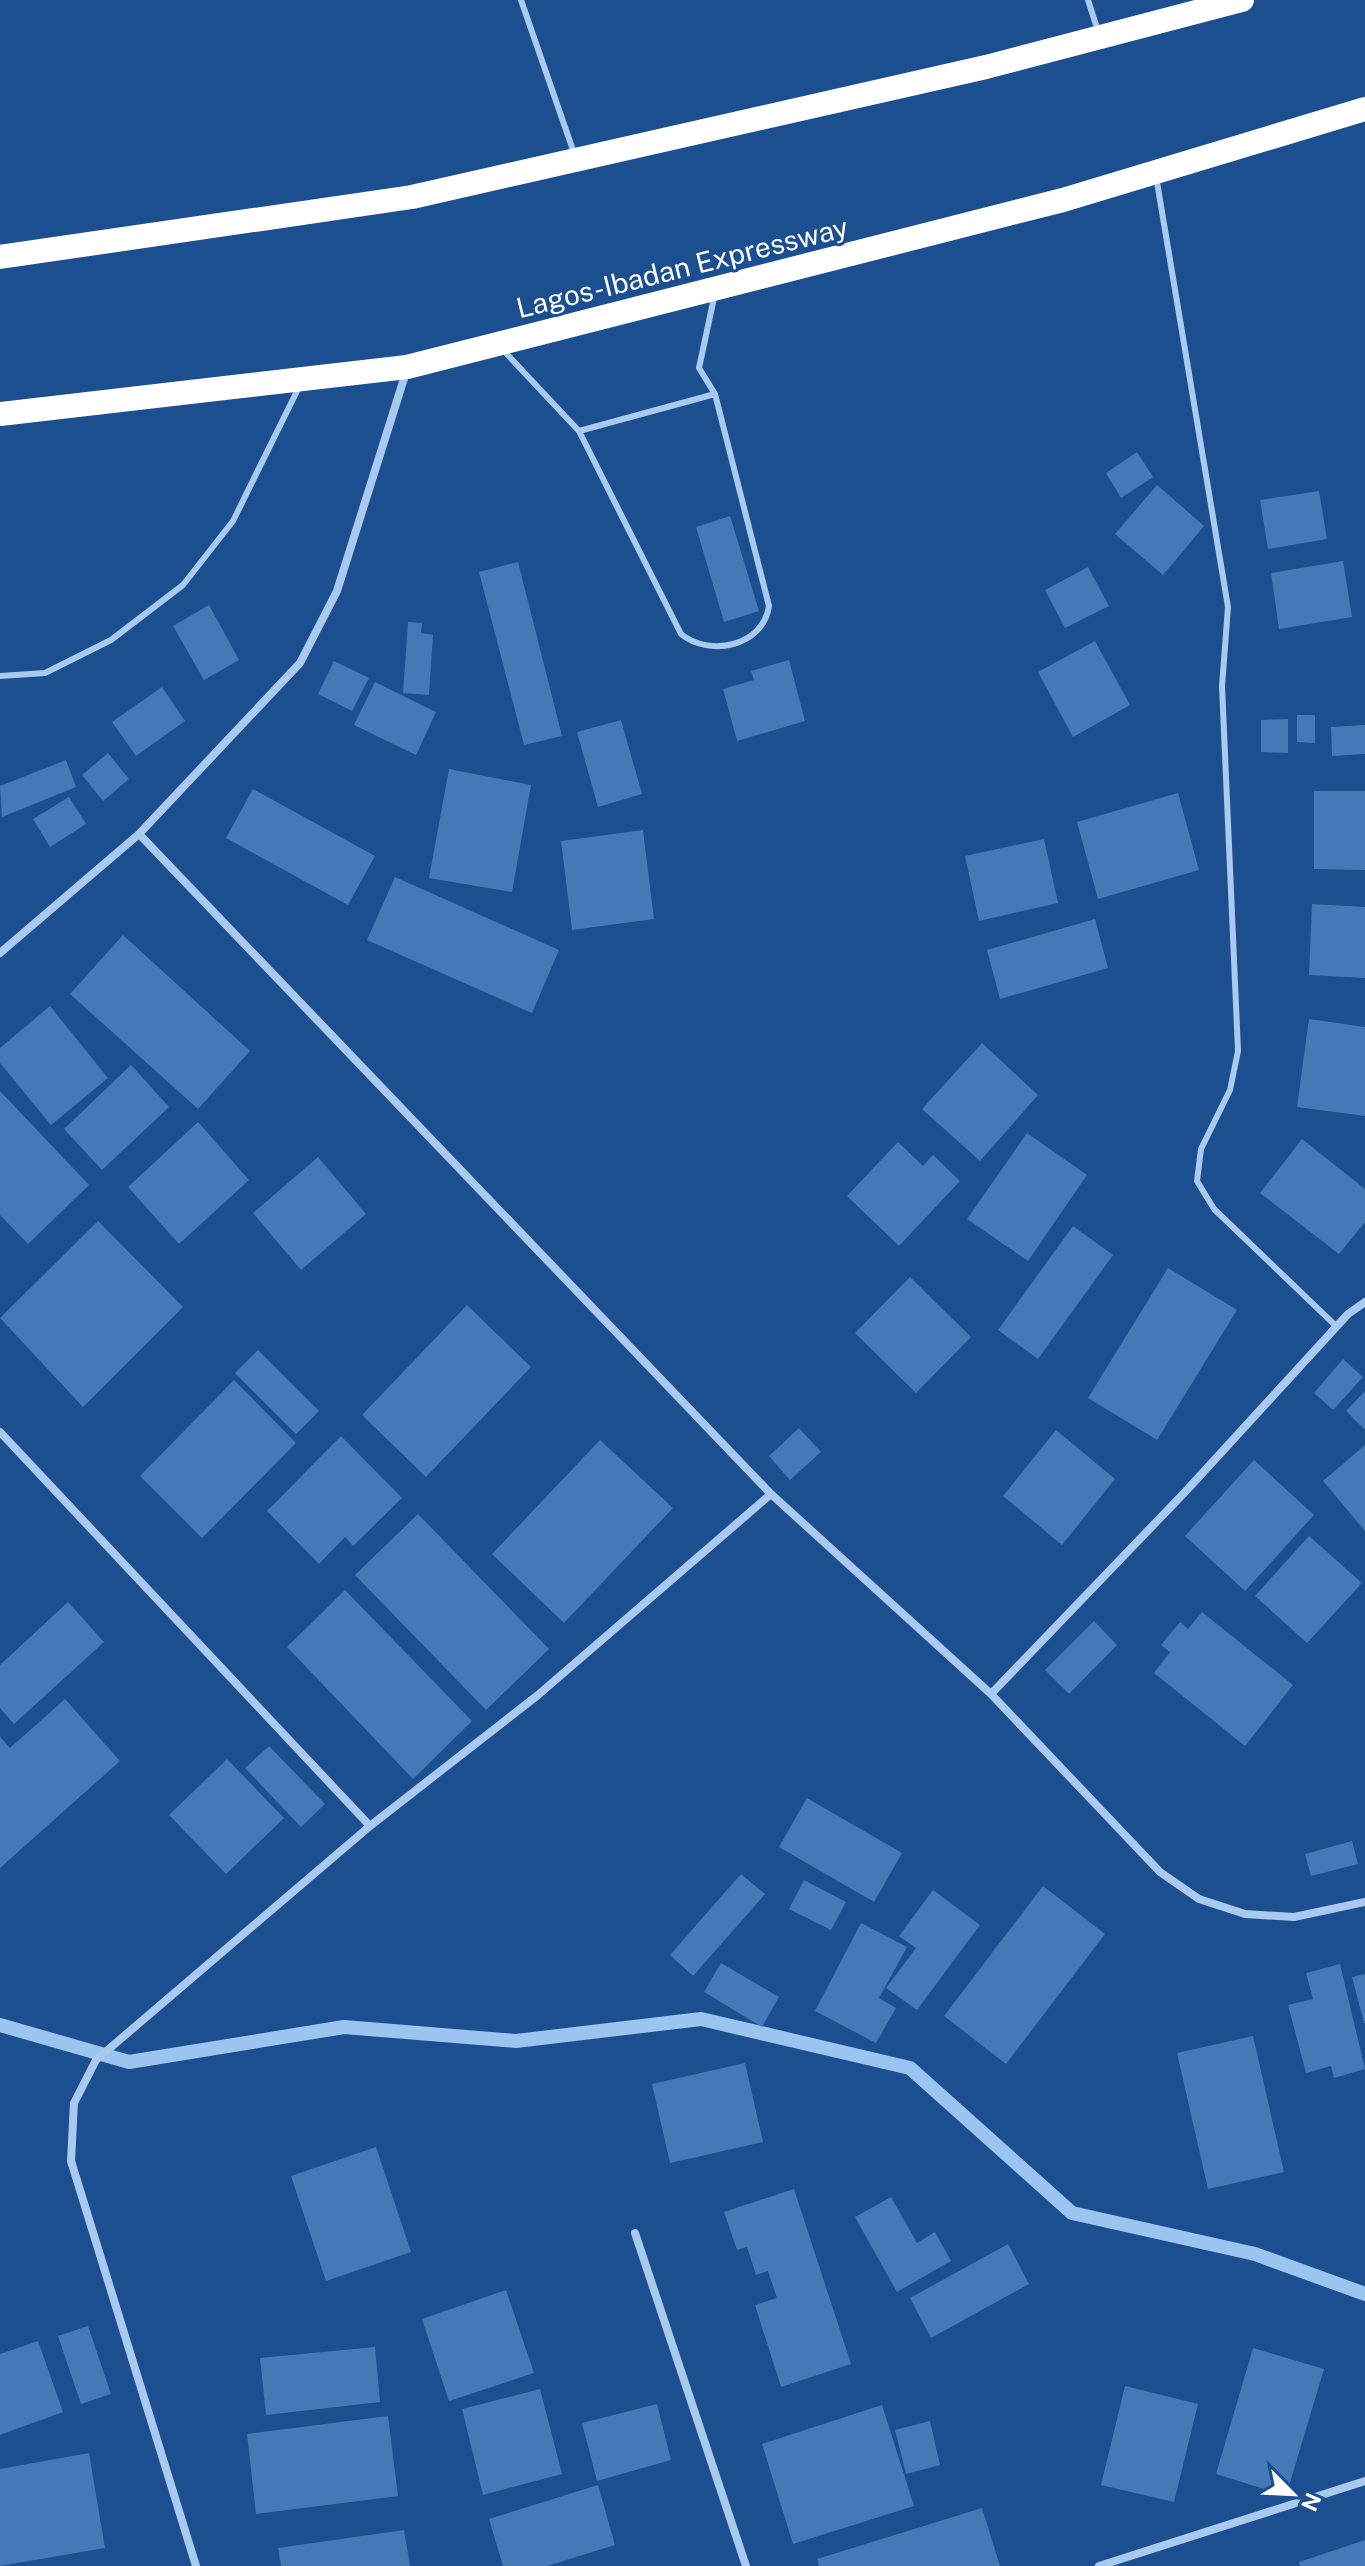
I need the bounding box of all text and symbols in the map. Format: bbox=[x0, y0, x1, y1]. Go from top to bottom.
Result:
street label: Lagos-Ibadan Expressway bbox=[513, 210, 851, 324]
north arrow bbox=[1253, 2454, 1333, 2534]
text: N bbox=[1296, 2489, 1327, 2515]

